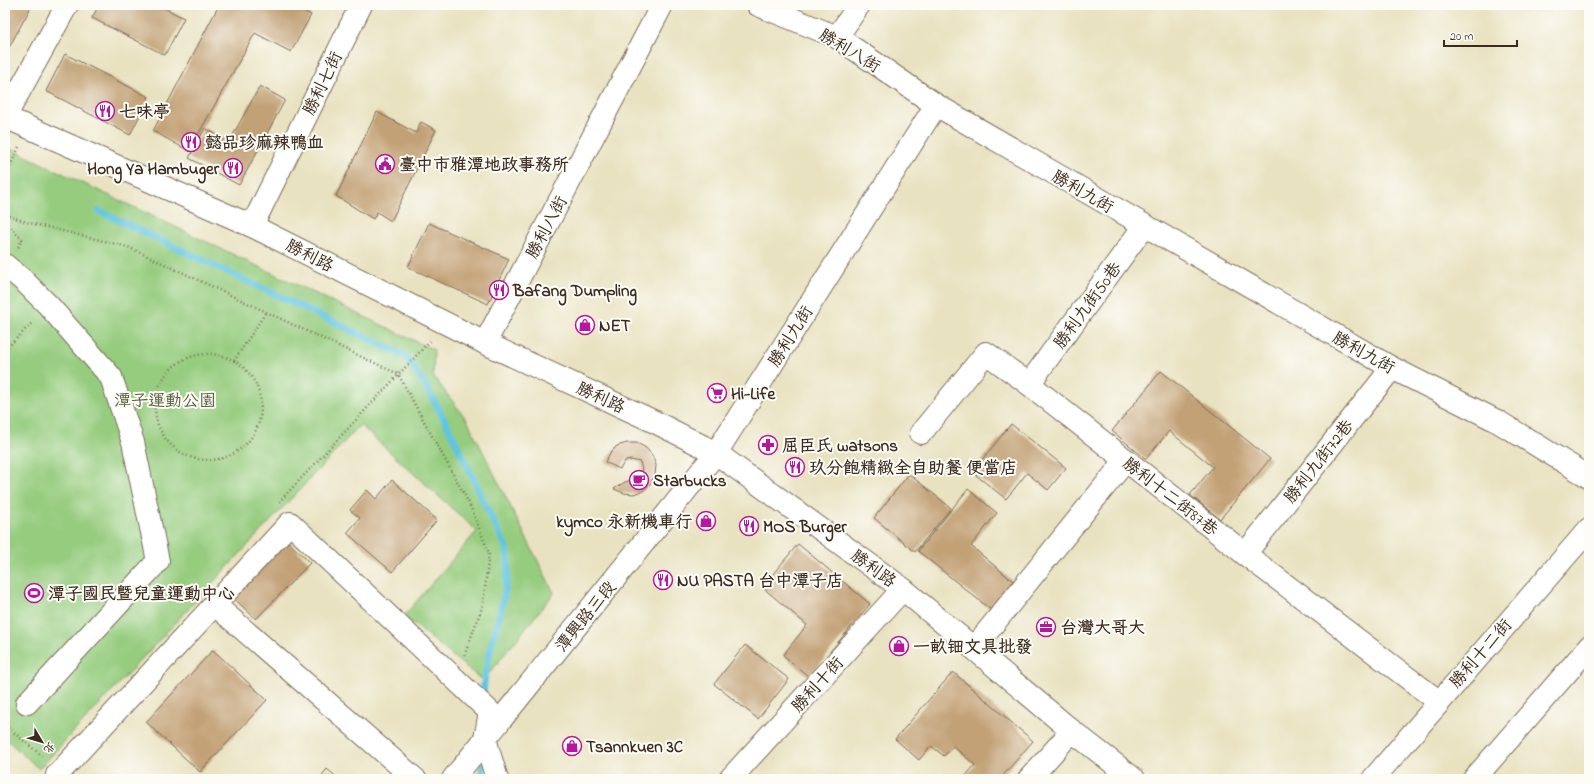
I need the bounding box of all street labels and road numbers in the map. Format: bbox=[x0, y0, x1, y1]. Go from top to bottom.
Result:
street label: 勝利八街 bbox=[814, 23, 885, 80]
street label: 勝利七街 bbox=[297, 48, 349, 120]
street label: 勝利九街 bbox=[1047, 164, 1118, 220]
street label: 勝利八街 bbox=[520, 192, 574, 264]
street label: 勝利路 bbox=[281, 234, 338, 279]
street label: 勝利九街50巷 bbox=[1048, 256, 1129, 355]
street label: 勝利九街 bbox=[763, 301, 820, 372]
street label: 勝利九街 bbox=[1327, 326, 1399, 381]
street label: 勝利路 bbox=[572, 376, 629, 420]
street label: 勝利九街72巷 bbox=[1278, 414, 1361, 509]
street label: 勝利十二街87巷 bbox=[1117, 452, 1224, 543]
street label: 勝利路 bbox=[845, 544, 901, 594]
street label: 潭興路三段 bbox=[550, 576, 623, 658]
street label: 勝利十二街 bbox=[1444, 614, 1518, 694]
street label: 勝利十街 bbox=[786, 651, 850, 719]

